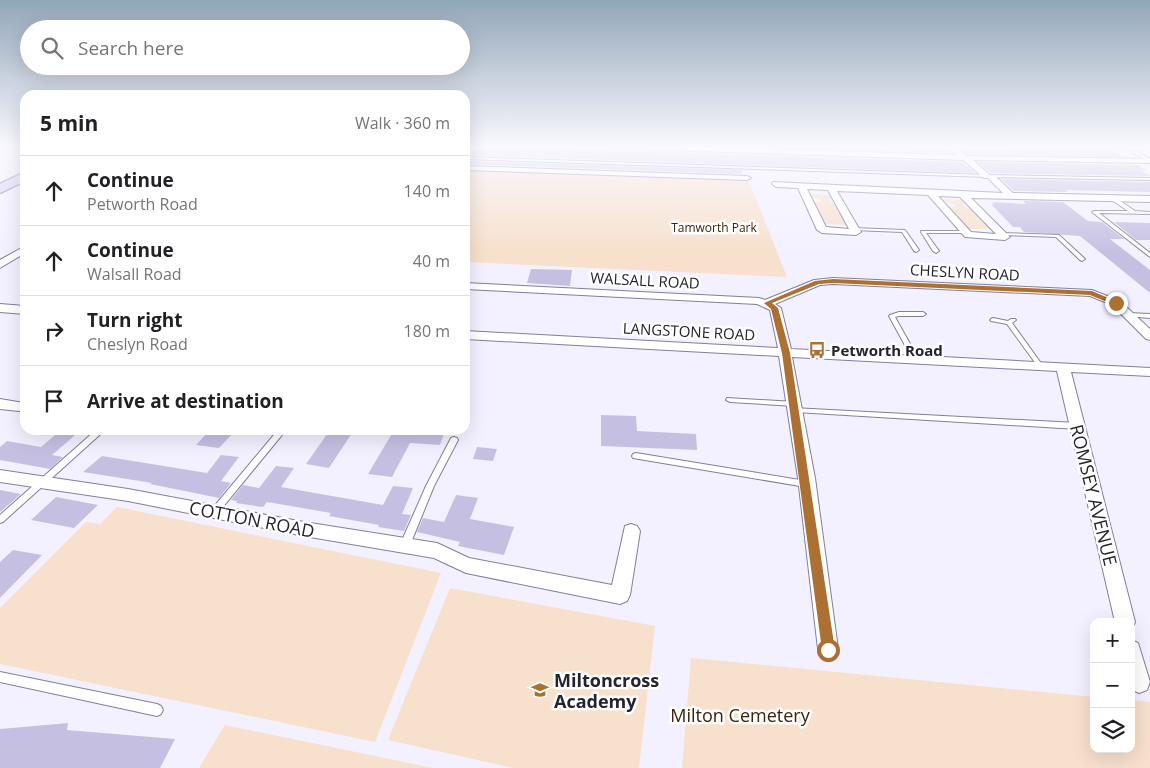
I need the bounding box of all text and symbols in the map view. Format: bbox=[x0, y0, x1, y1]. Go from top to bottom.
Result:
search box bbox=[20, 20, 470, 75]
icon: search bbox=[38, 34, 66, 62]
text: Search here bbox=[78, 35, 184, 61]
text: 5 min bbox=[40, 109, 98, 137]
text: Walk · 360 m bbox=[355, 112, 450, 134]
text: Continue bbox=[87, 167, 174, 193]
icon: ahead bbox=[40, 177, 68, 205]
text: 140 m bbox=[404, 180, 450, 202]
text: Petworth Road bbox=[87, 193, 198, 215]
park label: Tamworth Park bbox=[671, 219, 758, 236]
text: Continue bbox=[87, 237, 174, 263]
icon: ahead bbox=[40, 247, 68, 275]
text: 40 m bbox=[413, 250, 450, 272]
street label: CHESLYN ROAD bbox=[910, 259, 1020, 285]
text: Walsall Road bbox=[87, 263, 182, 285]
street label: WALSALL ROAD bbox=[590, 267, 700, 293]
route end bbox=[1105, 292, 1128, 315]
text: Turn right bbox=[87, 307, 182, 333]
icon: right bbox=[40, 317, 68, 345]
street label: LANGSTONE ROAD bbox=[622, 318, 756, 344]
text: 180 m bbox=[404, 320, 450, 342]
text: Cheslyn Road bbox=[87, 333, 188, 355]
bus stop icon: Petworth Road bbox=[807, 340, 827, 360]
place label: Petworth Road bbox=[831, 340, 943, 360]
icon: arrive bbox=[40, 387, 68, 415]
text: Arrive at destination bbox=[87, 388, 284, 414]
street label: ROMSEY AVENUE bbox=[1065, 422, 1123, 568]
street label: COTTON ROAD bbox=[187, 495, 317, 543]
map controls bbox=[1090, 618, 1135, 753]
button: + bbox=[1090, 618, 1135, 663]
route start bbox=[817, 639, 840, 662]
button: − bbox=[1090, 663, 1135, 708]
place label: Miltoncross Academy bbox=[554, 668, 659, 713]
school or university icon: Miltoncross Academy bbox=[530, 680, 550, 700]
park label: Milton Cemetery bbox=[670, 703, 811, 727]
button: layers bbox=[1090, 708, 1135, 753]

